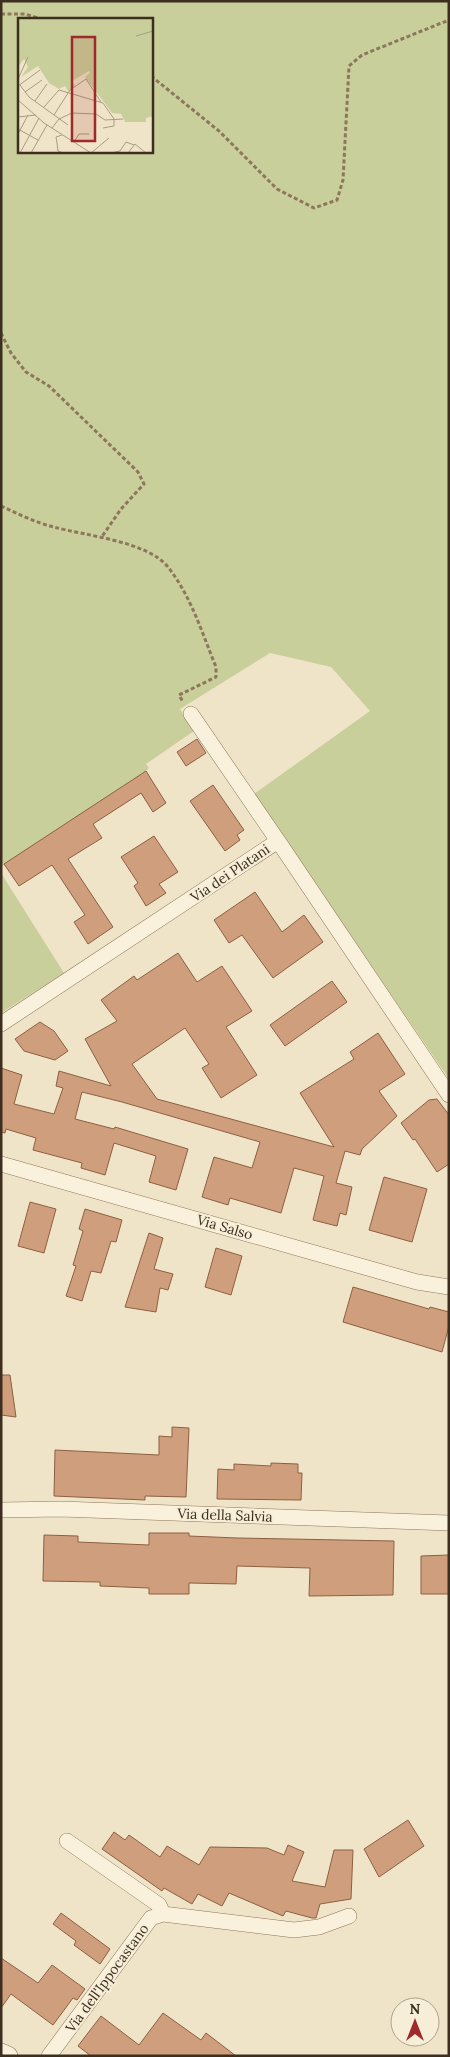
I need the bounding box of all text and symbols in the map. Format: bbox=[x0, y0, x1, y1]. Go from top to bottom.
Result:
inset map bbox=[18, 18, 152, 152]
street label: Via dei Platani bbox=[186, 840, 273, 907]
street label: Via Salso bbox=[194, 1210, 255, 1244]
street label: Via della Salvia bbox=[176, 1504, 273, 1526]
street label: Via dell'Ippocastano bbox=[61, 1920, 153, 2037]
north arrow bbox=[390, 1997, 440, 2047]
text: N bbox=[410, 2000, 421, 2018]

